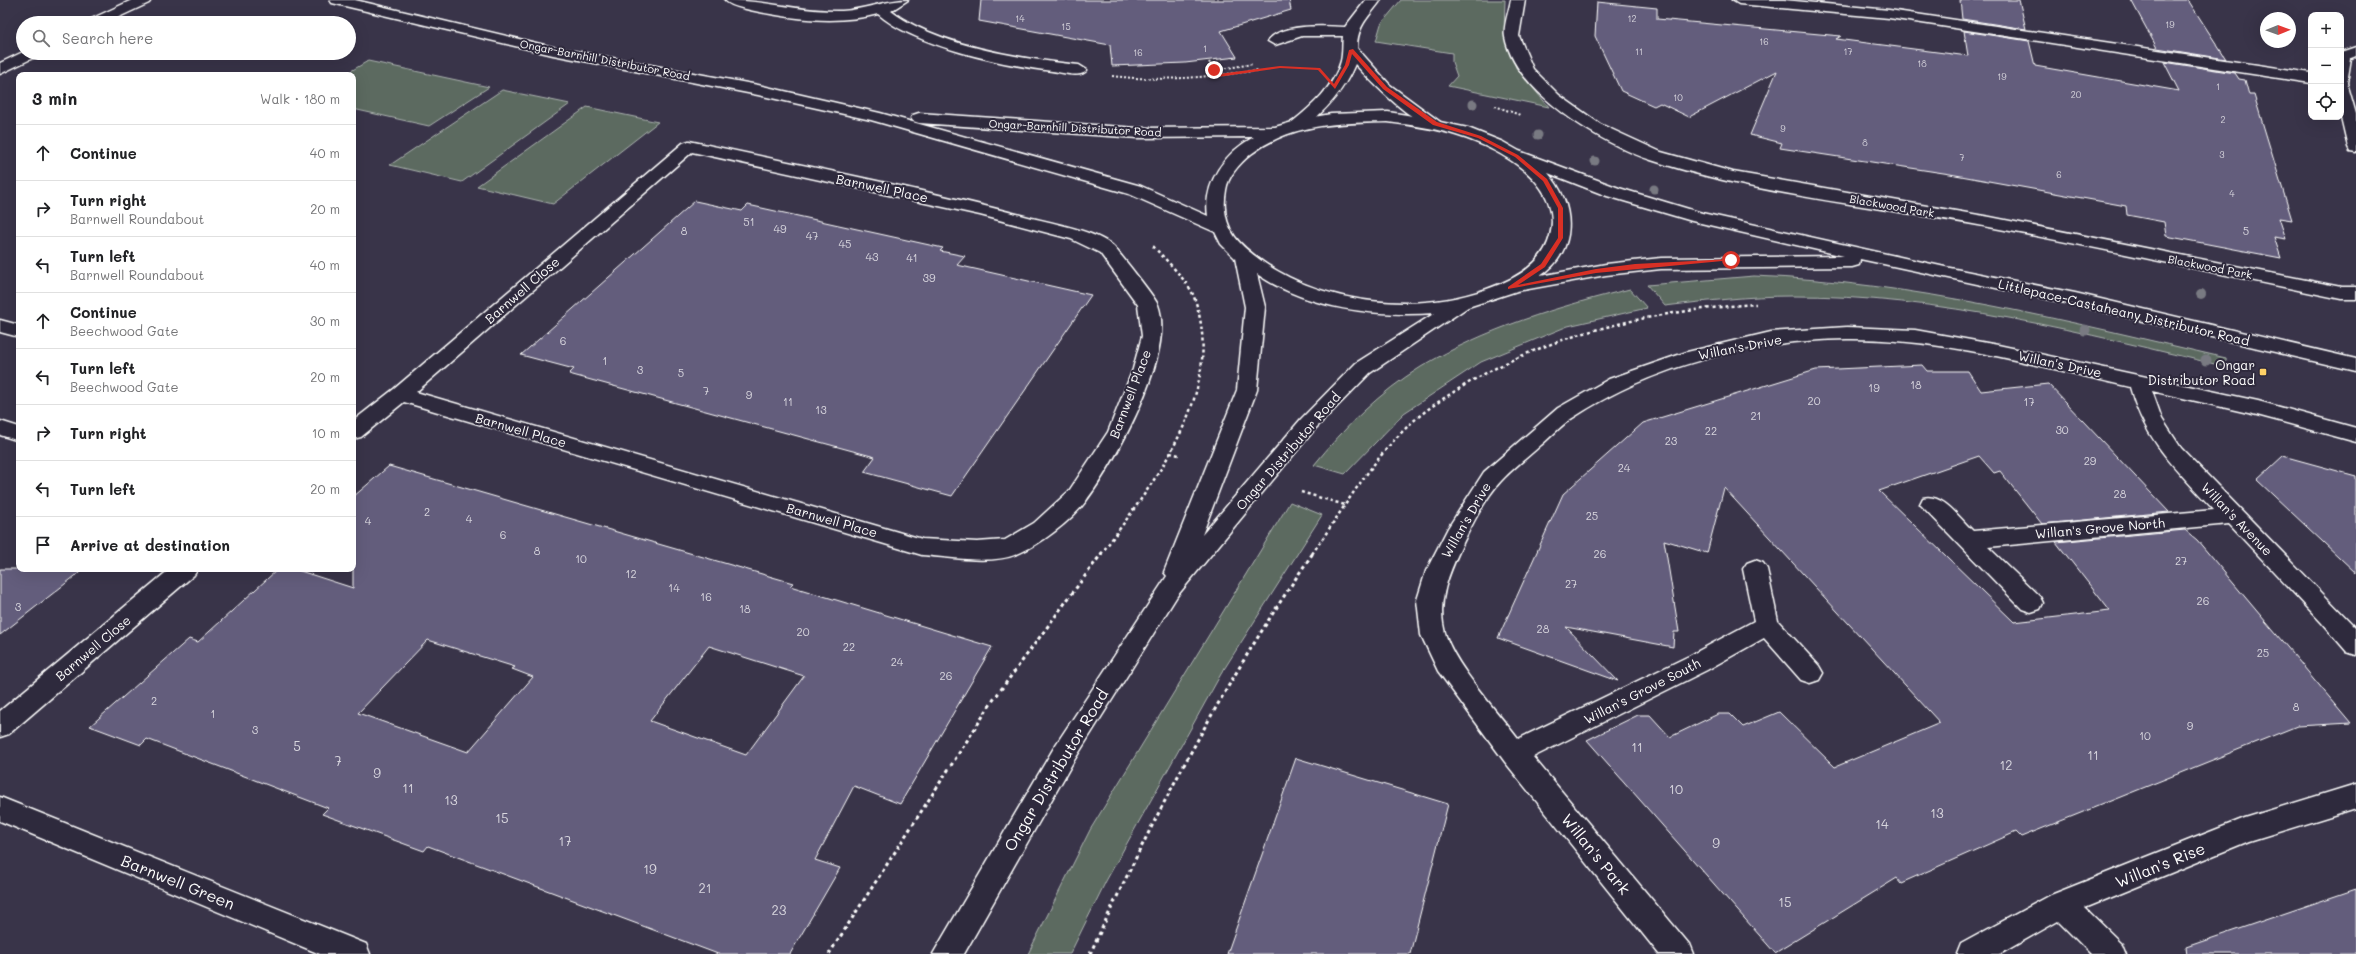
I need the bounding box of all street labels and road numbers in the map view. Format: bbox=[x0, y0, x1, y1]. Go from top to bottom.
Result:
street label: Ongar-Barnhill Distributor Road bbox=[519, 36, 691, 83]
street label: Ongar-Barnhill Distributor Road bbox=[988, 115, 1162, 140]
street label: Barnwell Place bbox=[835, 169, 930, 206]
street label: Blackwood Park bbox=[1849, 191, 1936, 220]
street label: Blackwood Park bbox=[2167, 251, 2254, 282]
street label: Barnwell Close bbox=[481, 253, 562, 327]
street label: Littlepace-Castaheany Distributor Road bbox=[1997, 274, 2251, 349]
street label: Willan's Drive bbox=[1697, 330, 1783, 363]
street label: Willan's Drive bbox=[2017, 346, 2103, 381]
street label: Barnwell Place bbox=[1105, 347, 1154, 441]
street label: Ongar Distributor Road bbox=[1232, 388, 1344, 513]
street label: Barnwell Place bbox=[474, 408, 569, 451]
street label: Willan's Avenue bbox=[2198, 478, 2277, 559]
street label: Willan's Drive bbox=[1437, 479, 1494, 561]
street label: Barnwell Place bbox=[785, 498, 880, 541]
street label: Willan's Grove North bbox=[2034, 513, 2166, 542]
street label: Barnwell Close bbox=[51, 611, 134, 684]
street label: Willan's Grove South bbox=[1581, 654, 1703, 727]
street label: Ongar Distributor Road bbox=[999, 685, 1112, 855]
street label: Willan's Park bbox=[1557, 809, 1636, 899]
street label: Willan's Rise bbox=[2112, 837, 2208, 892]
street label: Barnwell Green bbox=[118, 849, 238, 914]

